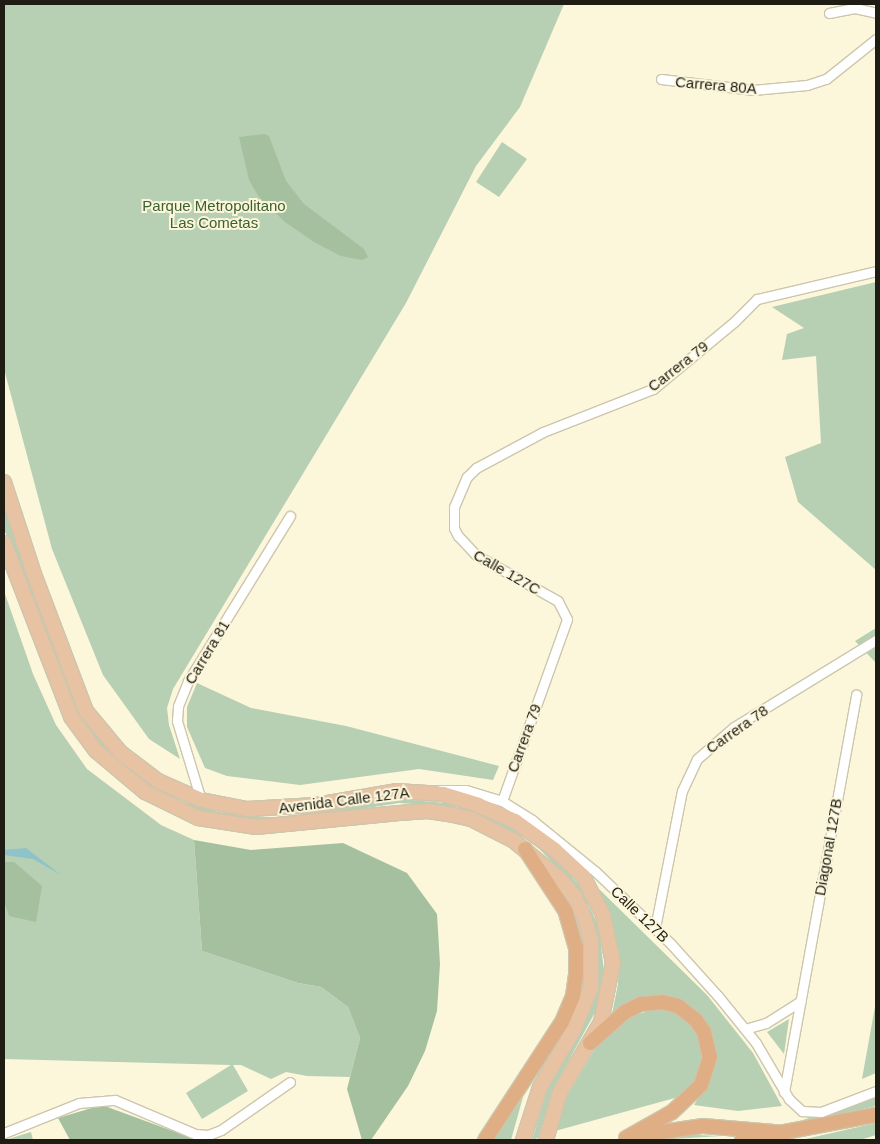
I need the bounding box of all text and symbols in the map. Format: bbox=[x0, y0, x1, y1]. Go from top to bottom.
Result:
street label: Carrera 80A bbox=[675, 72, 757, 98]
park label: Parque Metropolitano Las Cometas bbox=[142, 196, 286, 231]
street label: Carrera 79 bbox=[644, 337, 712, 395]
street label: Calle 127C bbox=[470, 546, 544, 598]
street label: Carrera 81 bbox=[181, 617, 233, 687]
street label: Carrera 79 bbox=[503, 701, 545, 775]
street label: Carrera 78 bbox=[702, 701, 772, 757]
street label: Avenida Calle 127A bbox=[278, 783, 410, 817]
street label: Diagonal 127B bbox=[811, 797, 845, 897]
street label: Calle 127B bbox=[607, 882, 673, 946]

